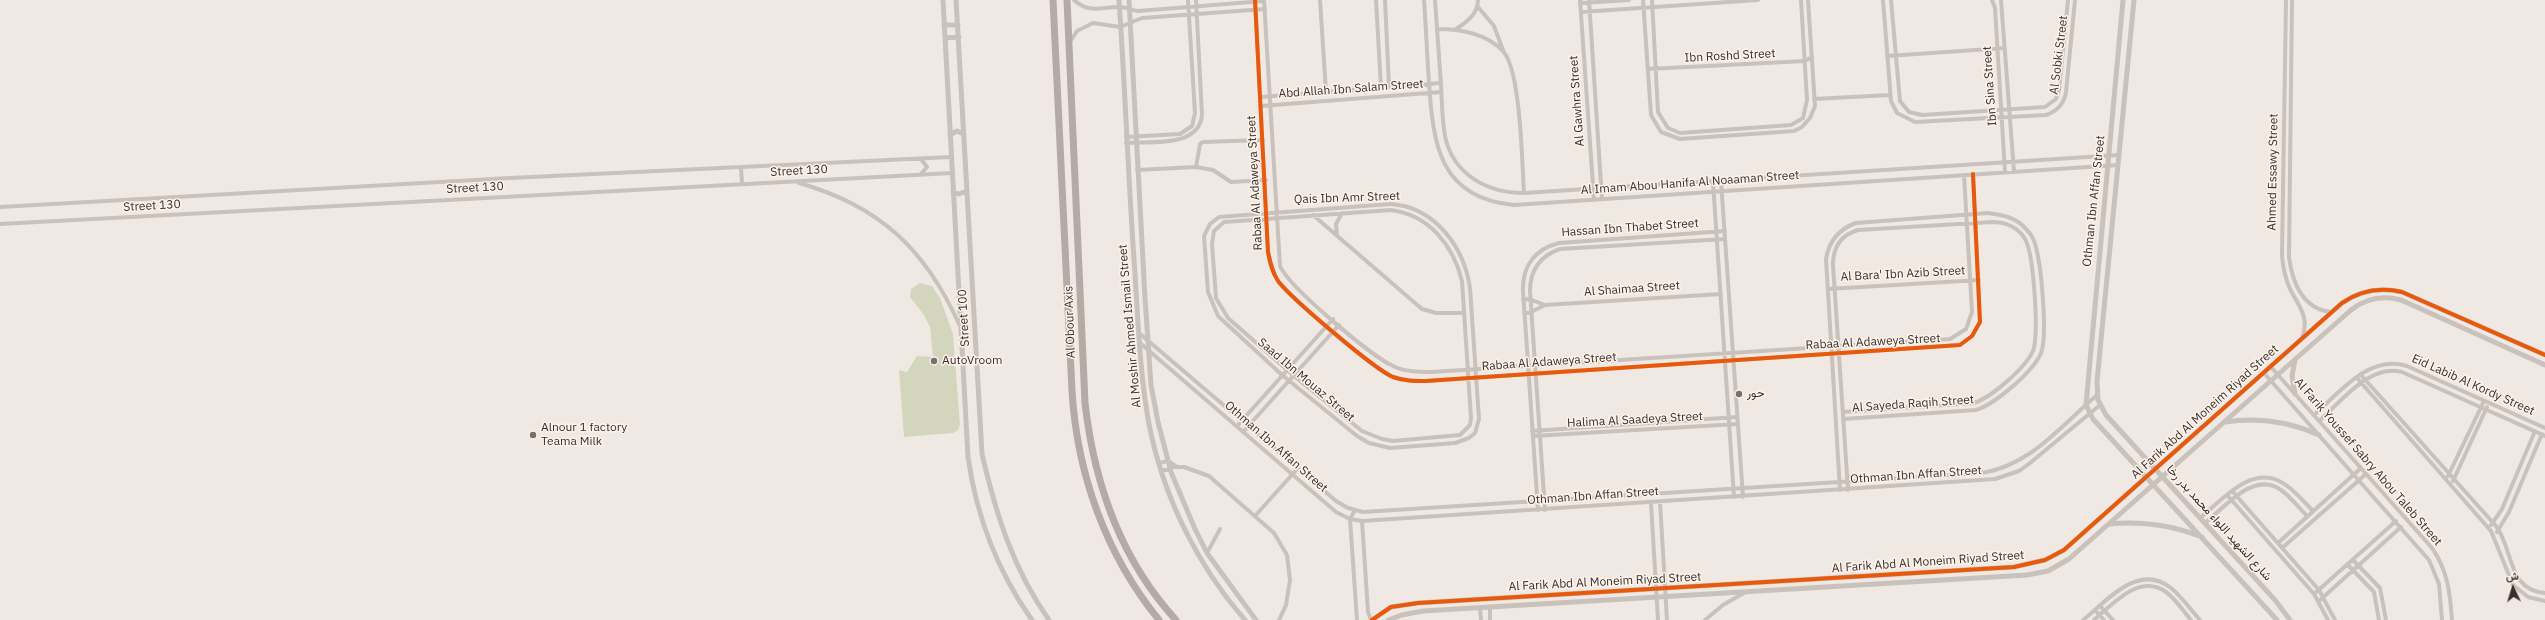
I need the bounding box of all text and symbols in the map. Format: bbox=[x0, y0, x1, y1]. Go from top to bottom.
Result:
street label: Al Sobki Street bbox=[2047, 15, 2071, 95]
street label: Ibn Sina Street bbox=[1980, 45, 2000, 127]
street label: Ibn Roshd Street bbox=[1684, 46, 1776, 66]
street label: Al Gawhra Street bbox=[1567, 55, 1587, 147]
street label: Abd Allah Ibn Salam Street bbox=[1278, 77, 1424, 101]
street label: Ahmed Essawy Street bbox=[2265, 113, 2281, 231]
street label: Rabaa Al Adaweya Street bbox=[1244, 115, 1266, 251]
street label: Othman Ibn Affan Street bbox=[2080, 135, 2108, 267]
street label: Street 130 bbox=[770, 162, 828, 180]
street label: Al Imam Abou Hanifa Al Noaaman Street bbox=[1580, 168, 1800, 198]
street label: Street 130 bbox=[446, 179, 504, 197]
street label: Qais Ibn Amr Street bbox=[1294, 189, 1400, 207]
street label: Street 130 bbox=[123, 197, 181, 215]
street label: Hassan Ibn Thabet Street bbox=[1561, 216, 1699, 240]
street label: Al Moshir Ahmed Ismail Street bbox=[1116, 244, 1144, 408]
street label: Al Bara' Ibn Azib Street bbox=[1840, 264, 1966, 284]
street label: Al Shaimaa Street bbox=[1584, 278, 1680, 300]
street label: Al Obour Axis bbox=[1062, 285, 1078, 359]
street label: Street 100 bbox=[955, 289, 973, 347]
street label: Rabaa Al Adaweya Street bbox=[1805, 331, 1941, 353]
street label: Saad Ibn Mouaz Street bbox=[1255, 335, 1357, 425]
street label: Al Farik Abd Al Moneim Riyad Street bbox=[2128, 342, 2282, 482]
street label: Rabaa Al Adaweya Street bbox=[1481, 350, 1617, 374]
street label: Eid Labib Al Kordy Street bbox=[2409, 351, 2537, 419]
place label: AutoVroom bbox=[942, 354, 1002, 368]
marker: AutoVroom bbox=[929, 356, 939, 366]
street label: Al Farik Youssef Sabry Abou Taleb Street bbox=[2291, 375, 2445, 549]
place label: حور bbox=[1747, 387, 1764, 401]
marker: حور bbox=[1734, 389, 1744, 399]
street label: Al Sayeda Raqih Street bbox=[1851, 393, 1975, 415]
street label: Othman Ibn Affan Street bbox=[1222, 398, 1330, 496]
street label: Halima Al Saadeya Street bbox=[1567, 409, 1703, 431]
place label: Alnour 1 factory Teama Milk bbox=[541, 421, 627, 449]
marker: Alnour 1 factory Teama Milk bbox=[528, 430, 538, 440]
street label: شارع الشهيد اللواء محمد بدر رخا bbox=[2163, 462, 2275, 584]
street label: Othman Ibn Affan Street bbox=[1850, 463, 1982, 487]
street label: Othman Ibn Affan Street bbox=[1527, 484, 1659, 508]
street label: Al Farik Abd Al Moneim Riyad Street bbox=[1831, 548, 2025, 576]
north arrow bbox=[2493, 568, 2533, 608]
text: ش bbox=[2505, 569, 2519, 583]
street label: Al Farik Abd Al Moneim Riyad Street bbox=[1508, 570, 1702, 594]

